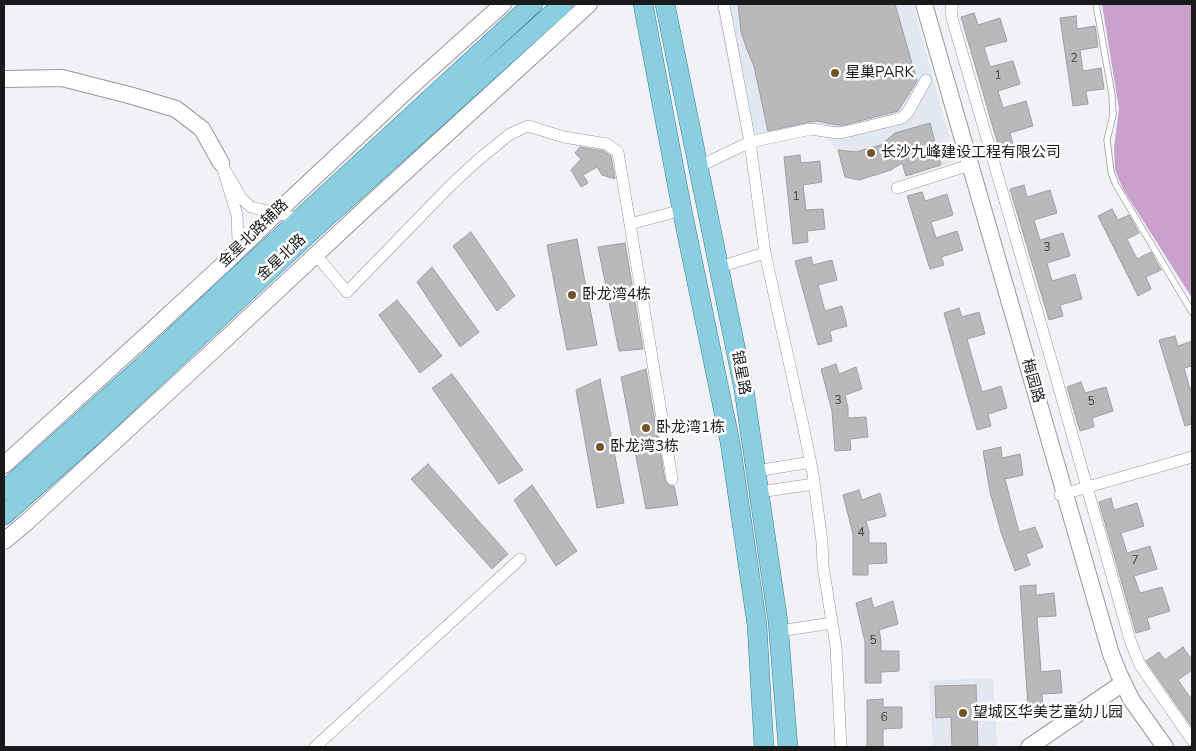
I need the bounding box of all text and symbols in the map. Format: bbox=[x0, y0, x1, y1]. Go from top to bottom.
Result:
house number: 2 bbox=[1070, 52, 1078, 66]
place label: 星巢PARK bbox=[845, 64, 914, 82]
marker: 星巢PARK bbox=[829, 67, 841, 79]
house number: 1 bbox=[994, 69, 1002, 83]
place label: 长沙九峰建设工程有限公司 bbox=[881, 144, 1061, 162]
marker: 长沙九峰建设工程有限公司 bbox=[865, 147, 877, 159]
house number: 1 bbox=[792, 190, 800, 204]
street label: 金星北路辅路 bbox=[215, 196, 293, 272]
street label: 金星北路 bbox=[254, 231, 310, 285]
house number: 3 bbox=[1043, 241, 1051, 255]
place label: 卧龙湾4栋 bbox=[582, 286, 651, 304]
marker: 卧龙湾4栋 bbox=[566, 289, 578, 301]
street label: 银星路 bbox=[727, 349, 753, 397]
street label: 梅园路 bbox=[1017, 357, 1047, 405]
house number: 3 bbox=[834, 394, 842, 408]
house number: 5 bbox=[1087, 395, 1095, 409]
place label: 卧龙湾1栋 bbox=[656, 419, 725, 437]
marker: 卧龙湾1栋 bbox=[640, 422, 652, 434]
place label: 卧龙湾3栋 bbox=[610, 438, 679, 456]
marker: 卧龙湾3栋 bbox=[594, 441, 606, 453]
house number: 4 bbox=[857, 526, 865, 540]
house number: 7 bbox=[1131, 554, 1139, 568]
house number: 5 bbox=[869, 634, 877, 648]
place label: 望城区华美艺童幼儿园 bbox=[973, 704, 1123, 722]
marker: 望城区华美艺童幼儿园 bbox=[957, 707, 969, 719]
house number: 6 bbox=[880, 711, 888, 725]

